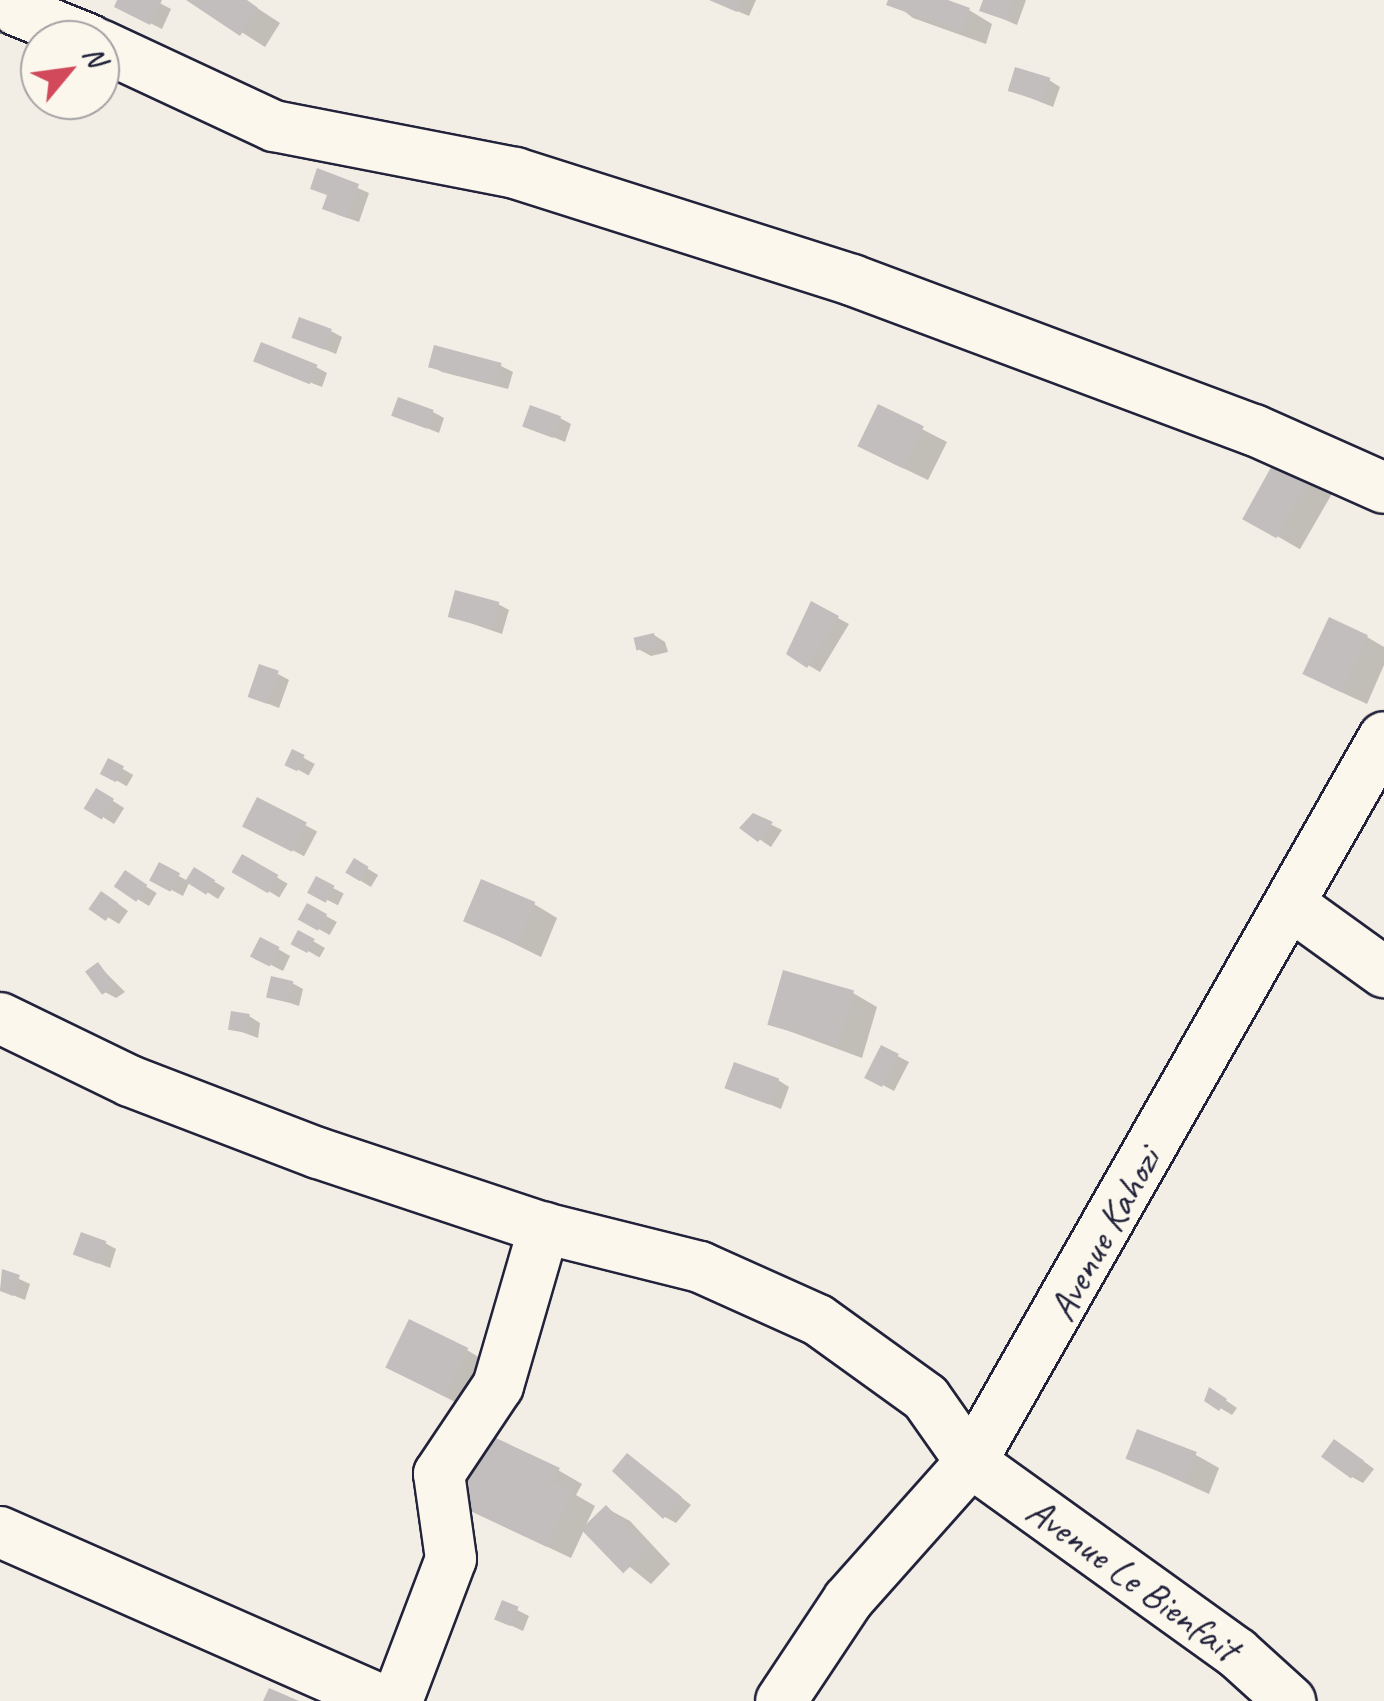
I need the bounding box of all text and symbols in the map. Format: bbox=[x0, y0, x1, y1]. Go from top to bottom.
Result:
north arrow bbox=[20, 20, 120, 120]
text: N bbox=[75, 40, 114, 72]
street label: Avenue Kahozi bbox=[1037, 1139, 1171, 1329]
street label: Avenue Le Bienfait bbox=[1018, 1486, 1248, 1672]

